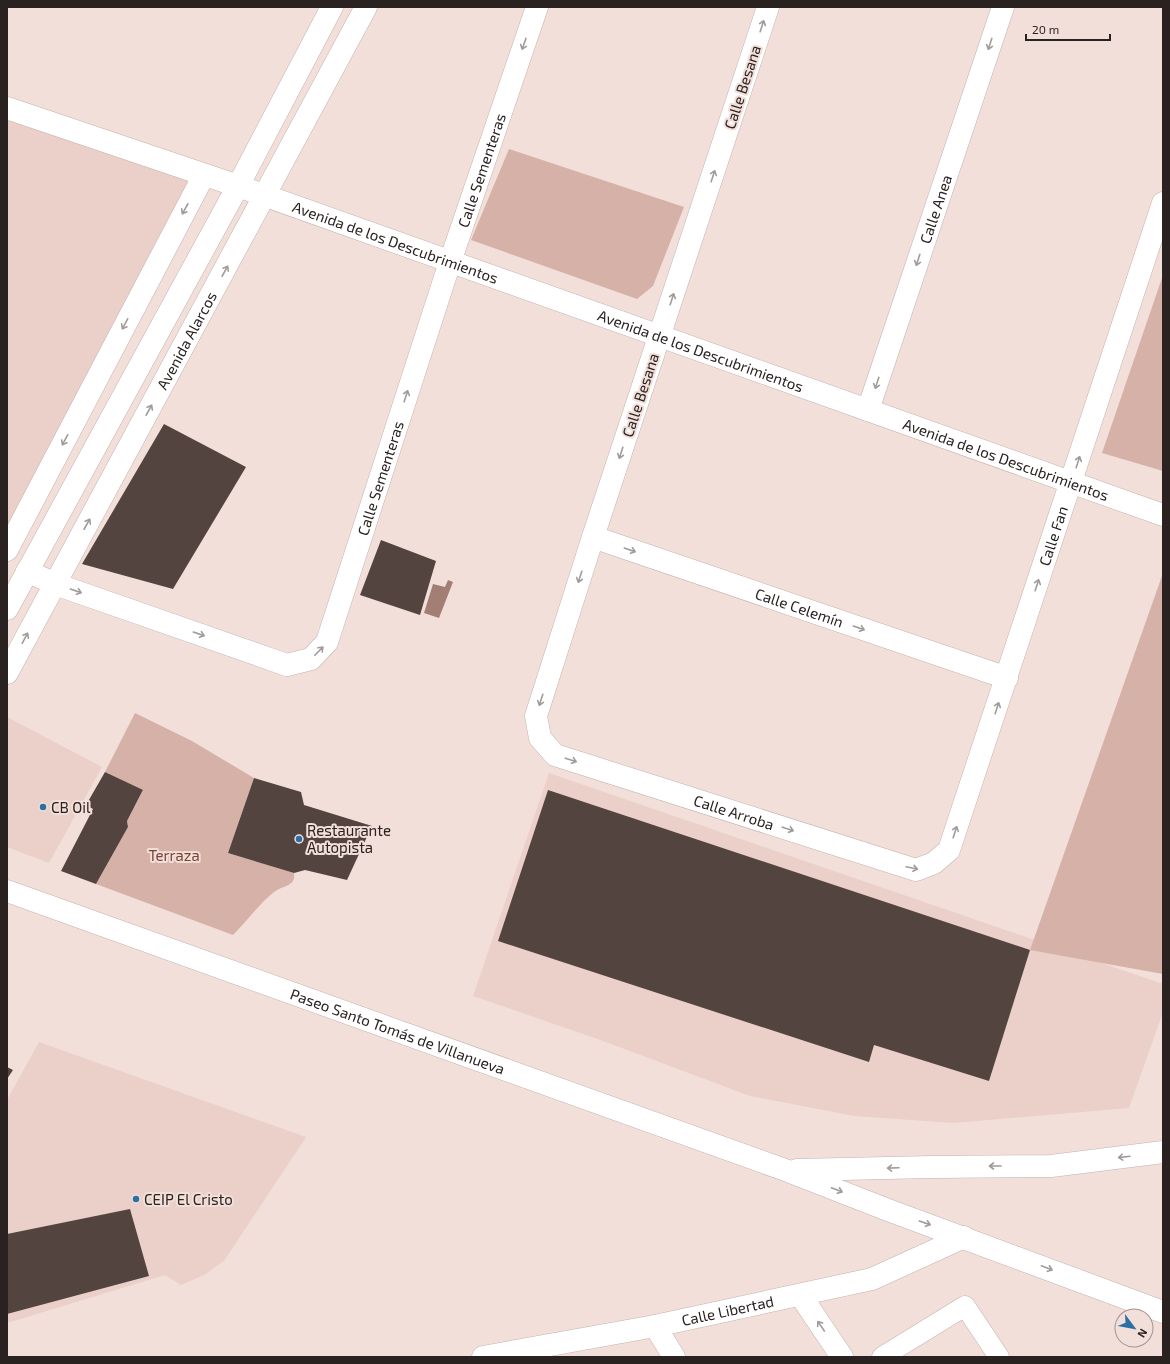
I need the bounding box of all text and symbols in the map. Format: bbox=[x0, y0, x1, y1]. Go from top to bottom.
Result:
scale bar bbox=[1026, 16, 1110, 42]
one-way arrow bbox=[759, 19, 766, 32]
text: 20 m bbox=[1032, 22, 1059, 36]
one-way arrow bbox=[520, 37, 527, 50]
one-way arrow bbox=[986, 38, 994, 50]
street label: Calle Besana bbox=[720, 43, 764, 131]
street label: Calle Sementeras bbox=[454, 111, 509, 230]
one-way arrow bbox=[709, 170, 717, 182]
street label: Calle Anea bbox=[915, 172, 955, 246]
street label: Avenida de los Descubrimientos bbox=[290, 197, 501, 287]
one-way arrow bbox=[181, 203, 189, 215]
one-way arrow bbox=[914, 254, 921, 267]
one-way arrow bbox=[221, 265, 229, 277]
street label: Avenida Alarcos bbox=[153, 288, 220, 392]
one-way arrow bbox=[669, 293, 676, 306]
street label: Avenida de los Descubrimientos bbox=[596, 306, 806, 395]
one-way arrow bbox=[121, 318, 128, 330]
street label: Calle Besana bbox=[618, 351, 662, 439]
one-way arrow bbox=[873, 377, 880, 390]
one-way arrow bbox=[403, 391, 411, 403]
one-way arrow bbox=[146, 404, 153, 416]
street label: Avenida de los Descubrimientos bbox=[901, 414, 1111, 504]
street label: Calle Sementeras bbox=[353, 419, 407, 538]
one-way arrow bbox=[60, 434, 68, 446]
one-way arrow bbox=[617, 446, 624, 459]
one-way arrow bbox=[1075, 455, 1082, 468]
street label: Calle Fan bbox=[1035, 504, 1071, 568]
one-way arrow bbox=[84, 518, 91, 530]
one-way arrow bbox=[623, 547, 636, 554]
one-way arrow bbox=[576, 570, 583, 583]
one-way arrow bbox=[1034, 579, 1042, 591]
street label: Calle Celemín bbox=[753, 584, 846, 631]
one-way arrow bbox=[69, 588, 82, 595]
one-way arrow bbox=[852, 624, 864, 632]
one-way arrow bbox=[192, 631, 204, 639]
one-way arrow bbox=[22, 633, 30, 645]
one-way arrow bbox=[314, 646, 324, 656]
one-way arrow bbox=[537, 694, 544, 707]
one-way arrow bbox=[993, 703, 1001, 715]
one-way arrow bbox=[564, 757, 577, 764]
street label: Calle Arroba bbox=[692, 791, 777, 833]
place label: CB Oil bbox=[51, 798, 91, 816]
marker: CB Oil bbox=[38, 802, 48, 812]
place label: Restaurante Autopista bbox=[307, 821, 391, 856]
one-way arrow bbox=[781, 826, 794, 833]
one-way arrow bbox=[952, 826, 960, 838]
marker: Restaurante Autopista bbox=[294, 834, 304, 844]
park label: Terraza bbox=[148, 846, 200, 864]
one-way arrow bbox=[905, 864, 918, 872]
street label: Paseo Santo Tomás de Villanueva bbox=[288, 984, 507, 1078]
one-way arrow bbox=[1118, 1153, 1131, 1161]
one-way arrow bbox=[989, 1162, 1002, 1170]
one-way arrow bbox=[887, 1164, 900, 1172]
one-way arrow bbox=[830, 1187, 842, 1195]
place label: CEIP El Cristo bbox=[144, 1190, 233, 1208]
marker: CEIP El Cristo bbox=[131, 1194, 141, 1204]
one-way arrow bbox=[918, 1220, 930, 1228]
one-way arrow bbox=[1040, 1265, 1052, 1273]
street label: Calle Libertad bbox=[680, 1292, 775, 1329]
north arrow bbox=[1114, 1308, 1154, 1348]
one-way arrow bbox=[817, 1321, 825, 1332]
text: N bbox=[1135, 1327, 1151, 1340]

